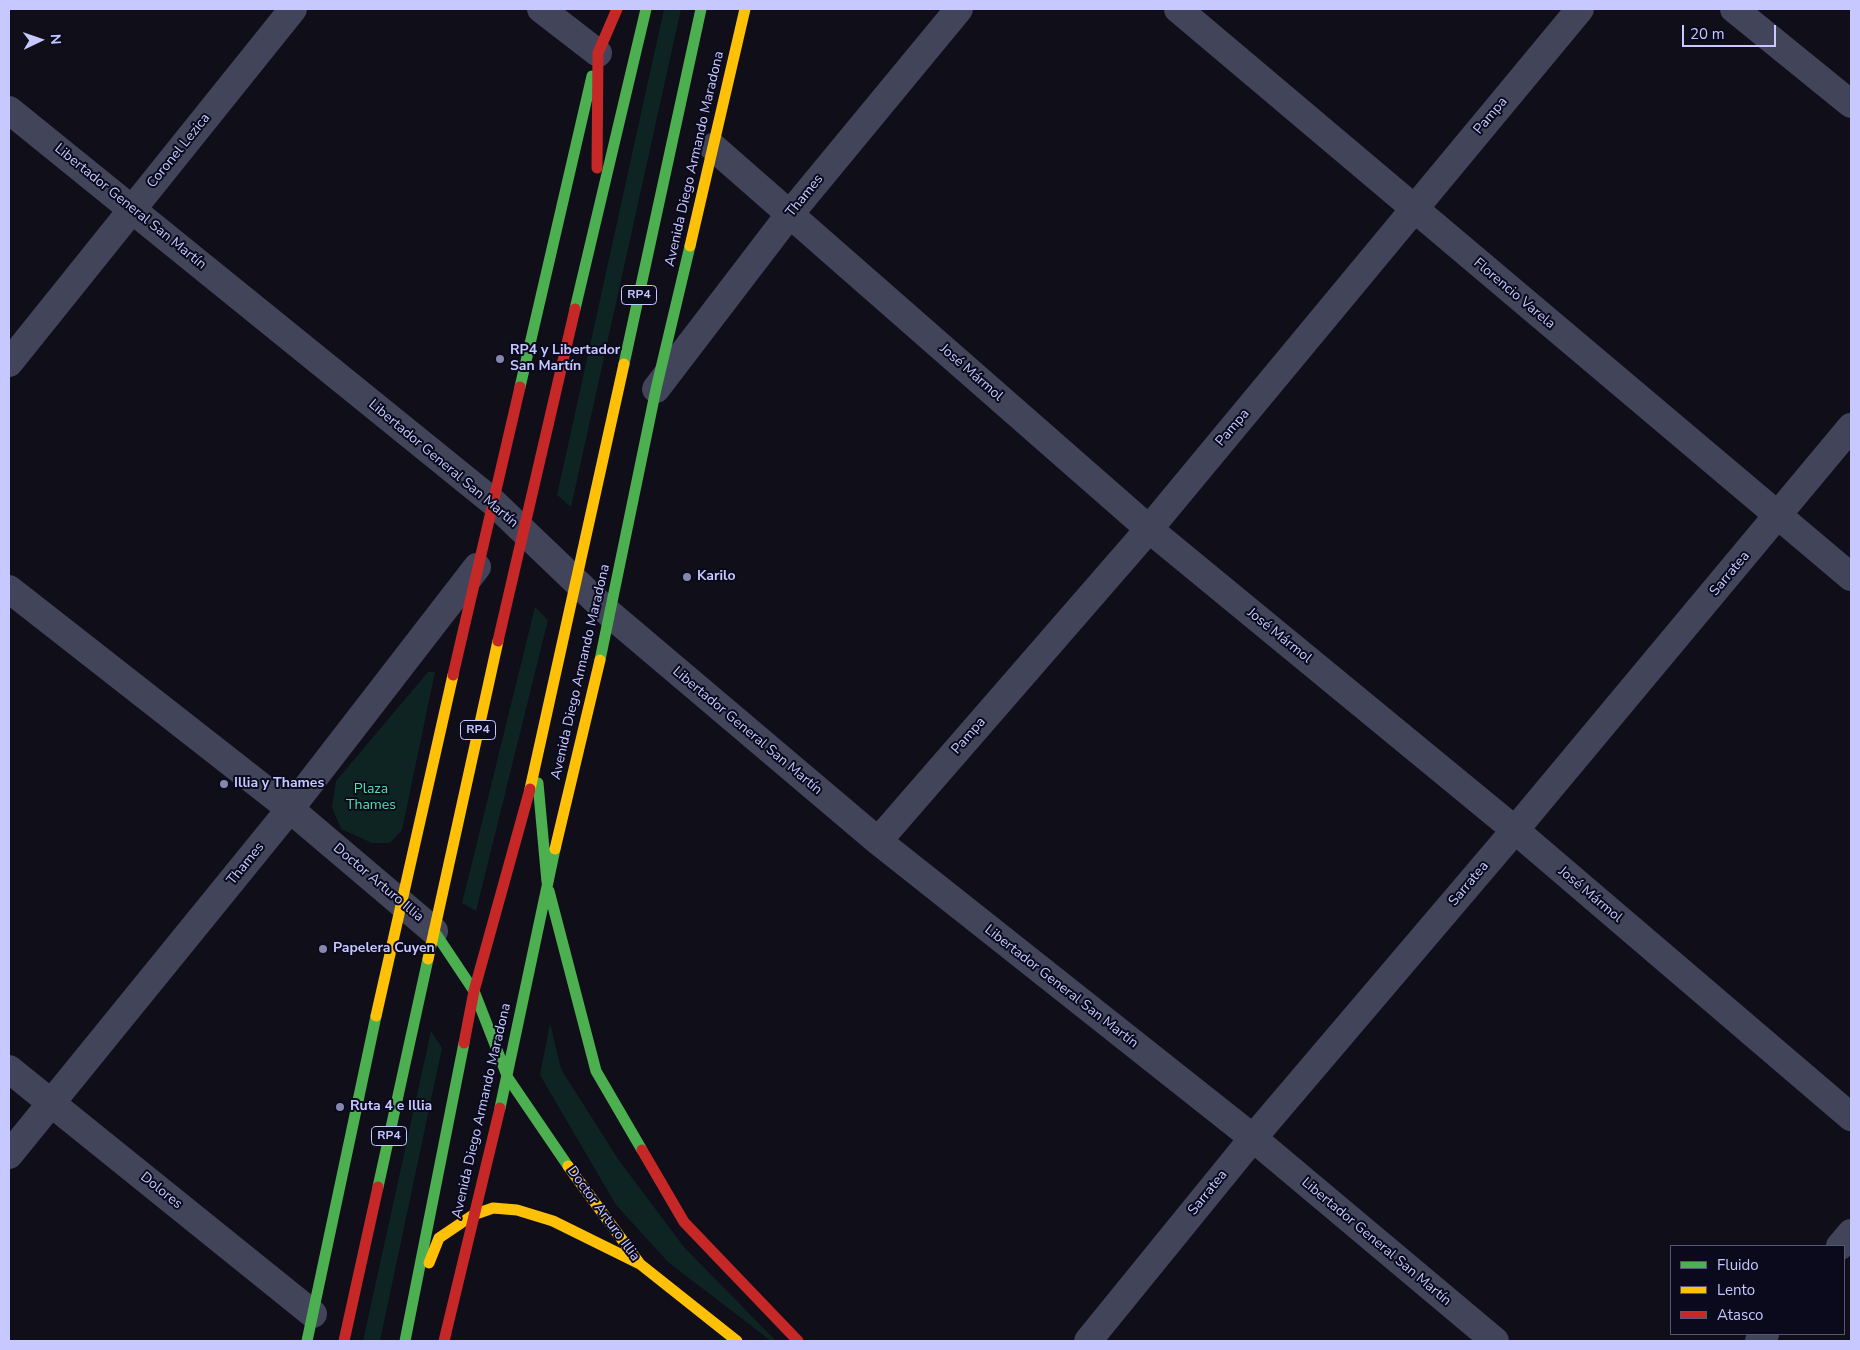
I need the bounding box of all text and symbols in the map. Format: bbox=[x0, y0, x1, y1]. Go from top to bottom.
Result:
north arrow bbox=[15, 15, 65, 65]
scale bar bbox=[1685, 15, 1779, 47]
text: 20 m bbox=[1690, 24, 1725, 44]
text: N bbox=[46, 33, 65, 45]
street label: Avenida Diego Armando Maradona bbox=[662, 50, 728, 268]
street label: Pampa bbox=[1471, 94, 1511, 138]
street label: Coronel Lezica bbox=[144, 110, 214, 192]
street label: Libertador General San Martín bbox=[51, 141, 209, 273]
street label: Thames bbox=[783, 171, 827, 221]
street label: Florencio Varela bbox=[1470, 255, 1558, 333]
road number: RP4 bbox=[622, 286, 656, 304]
street label: José Mármol bbox=[936, 341, 1006, 405]
place label: RP4 y Libertador San Martín bbox=[510, 343, 620, 376]
marker: RP4 y Libertador San Martín bbox=[494, 353, 506, 365]
street label: Libertador General San Martín bbox=[365, 396, 521, 532]
street label: Pampa bbox=[1213, 406, 1253, 450]
street label: Sarratea bbox=[1706, 548, 1754, 600]
street label: Avenida Diego Armando Maradona bbox=[548, 563, 614, 781]
place label: Karilo bbox=[697, 569, 735, 585]
marker: Karilo bbox=[681, 571, 693, 583]
street label: José Mármol bbox=[1243, 605, 1315, 667]
street label: Libertador General San Martín bbox=[669, 663, 825, 799]
street label: Pampa bbox=[948, 714, 990, 758]
road number: RP4 bbox=[460, 720, 496, 740]
place label: Illia y Thames bbox=[234, 776, 324, 792]
marker: Illia y Thames bbox=[218, 778, 230, 790]
park label: Plaza Thames bbox=[346, 782, 396, 814]
street label: Thames bbox=[224, 839, 268, 889]
street label: Doctor Arturo Illia bbox=[329, 840, 427, 926]
street label: Sarratea bbox=[1445, 858, 1493, 910]
street label: José Mármol bbox=[1555, 863, 1625, 927]
street label: Libertador General San Martín bbox=[981, 922, 1141, 1052]
place label: Papelera Cuyen bbox=[333, 941, 435, 957]
marker: Papelera Cuyen bbox=[317, 943, 329, 955]
street label: Avenida Diego Armando Maradona bbox=[449, 1002, 515, 1220]
place label: Ruta 4 e Illia bbox=[350, 1099, 432, 1115]
marker: Ruta 4 e Illia bbox=[334, 1101, 346, 1113]
road number: RP4 bbox=[372, 1126, 406, 1146]
street label: Doctor Arturo Illia bbox=[563, 1163, 643, 1265]
street label: Sarratea bbox=[1185, 1167, 1231, 1219]
street label: Dolores bbox=[137, 1169, 185, 1213]
street label: Libertador General San Martín bbox=[1298, 1174, 1454, 1310]
legend bbox=[1670, 1245, 1845, 1335]
text: Fluido bbox=[1717, 1255, 1759, 1275]
text: Lento bbox=[1717, 1280, 1755, 1300]
text: Atasco bbox=[1717, 1305, 1763, 1325]

